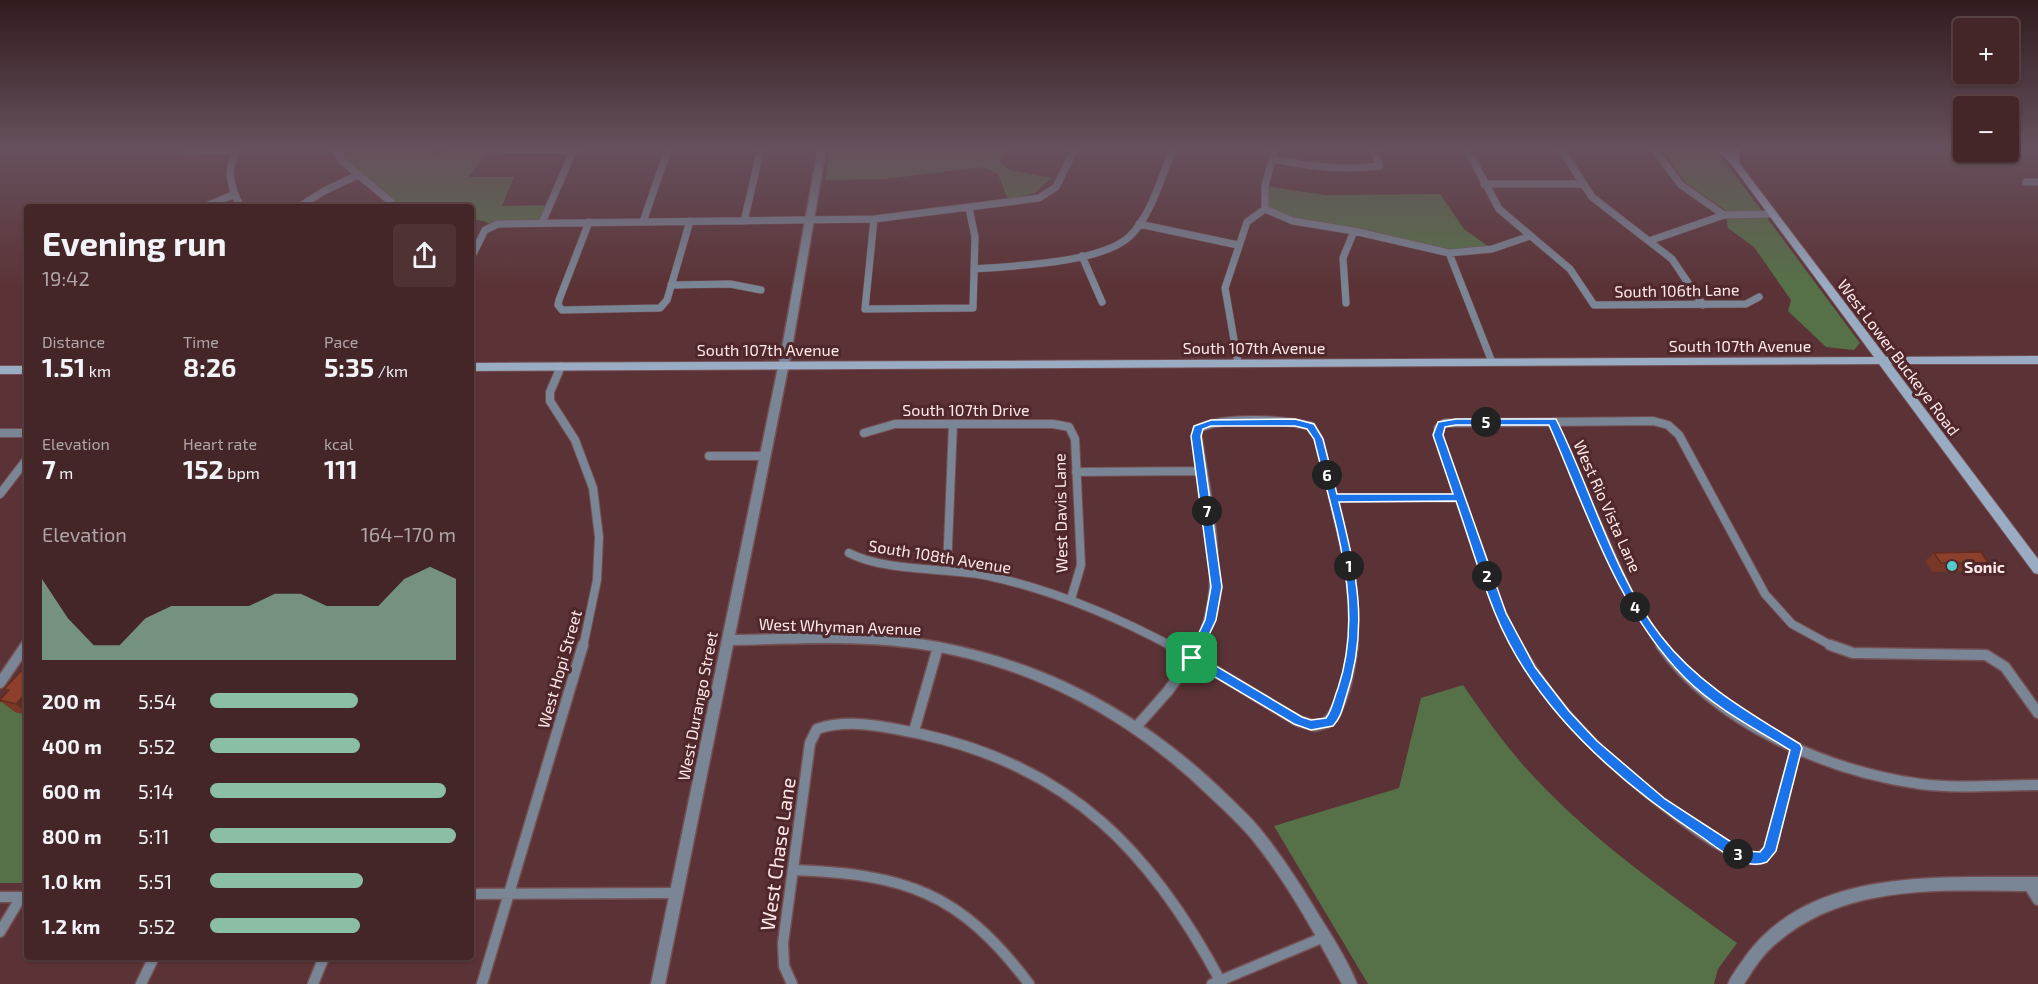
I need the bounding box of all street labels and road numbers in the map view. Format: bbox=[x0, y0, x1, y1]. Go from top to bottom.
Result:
street label: West Lower Buckeye Road bbox=[1834, 275, 1964, 439]
street label: South 106th Lane bbox=[1614, 279, 1740, 301]
street label: South 107th Avenue bbox=[1669, 336, 1811, 355]
street label: South 107th Avenue bbox=[1183, 338, 1325, 357]
street label: South 107th Avenue bbox=[697, 340, 839, 359]
street label: South 107th Drive bbox=[902, 400, 1030, 419]
street label: West Rio Vista Lane bbox=[1570, 437, 1646, 575]
street label: West Davis Lane bbox=[1049, 453, 1071, 573]
street label: South 108th Avenue bbox=[867, 535, 1013, 577]
street label: West Hopi Street bbox=[533, 608, 585, 730]
street label: West Whyman Avenue bbox=[758, 614, 922, 638]
street label: West Durango Street bbox=[673, 630, 721, 782]
street label: West Chase Lane bbox=[754, 776, 800, 932]

